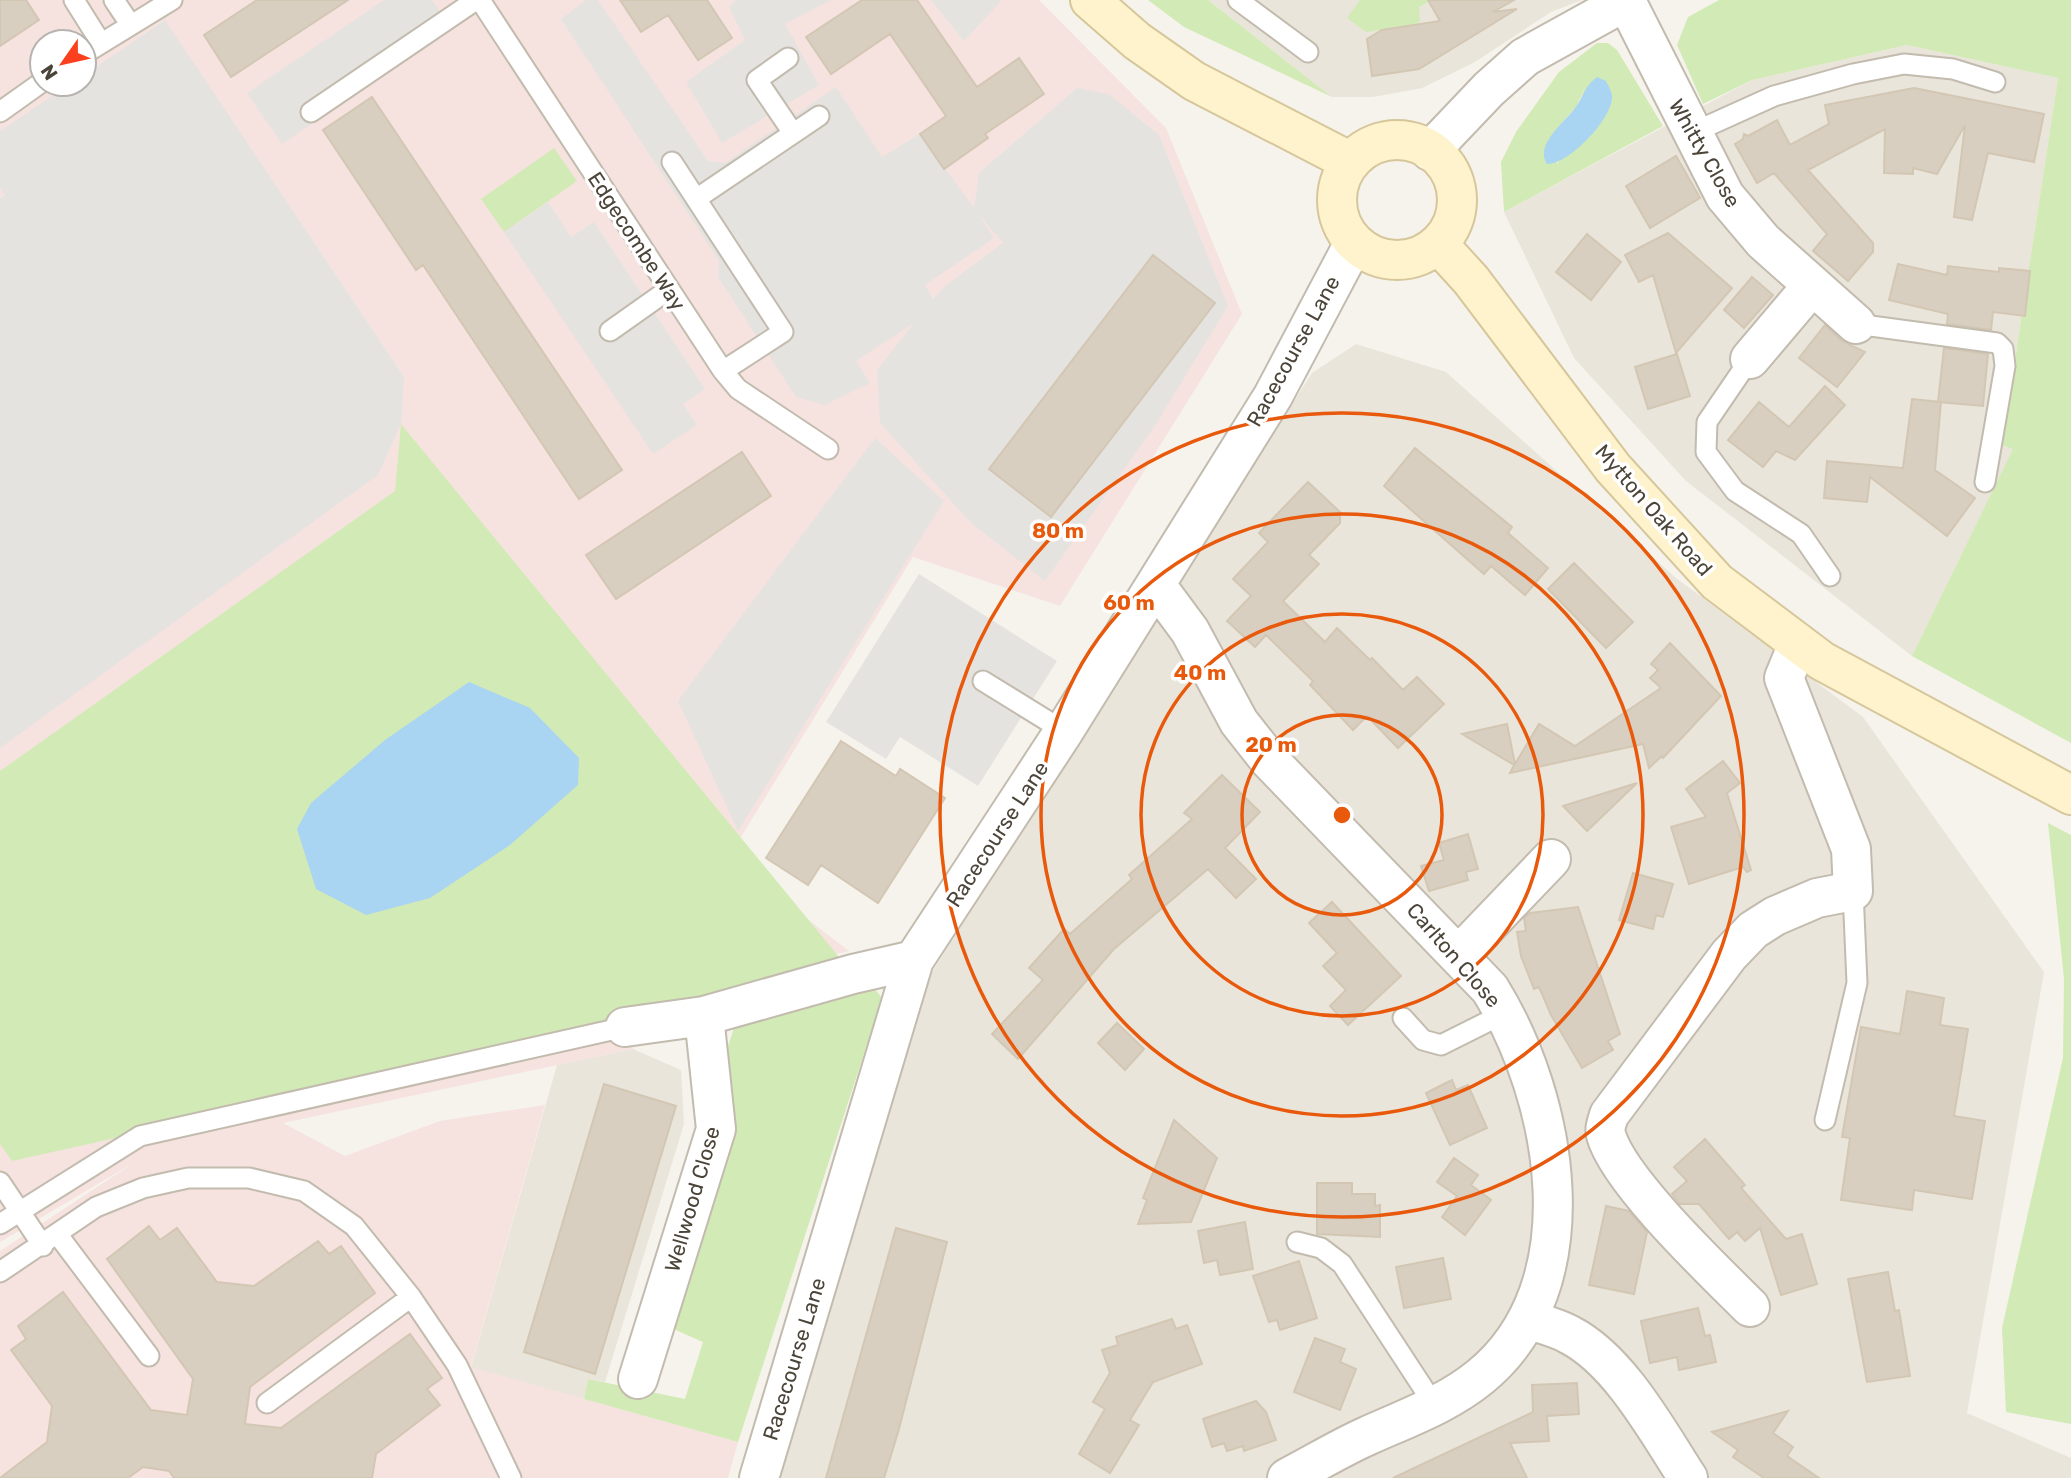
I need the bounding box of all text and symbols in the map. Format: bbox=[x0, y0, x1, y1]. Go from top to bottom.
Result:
north arrow bbox=[28, 28, 98, 98]
text: N bbox=[36, 60, 63, 84]
street label: Whitty Close bbox=[1664, 94, 1746, 212]
street label: Edgecombe Way bbox=[583, 167, 691, 315]
street label: Racecourse Lane bbox=[1241, 271, 1345, 431]
street label: Mytton Oak Road bbox=[1590, 439, 1718, 581]
text: 80 m bbox=[1032, 518, 1084, 543]
text: 60 m bbox=[1103, 590, 1155, 615]
text: 40 m bbox=[1174, 660, 1226, 685]
text: 20 m bbox=[1245, 732, 1297, 757]
street label: Racecourse Lane bbox=[941, 757, 1053, 911]
centre of rings bbox=[1330, 803, 1354, 827]
street label: Carlton Close bbox=[1402, 898, 1506, 1012]
street label: Wellwood Close bbox=[659, 1123, 725, 1275]
street label: Racecourse Lane bbox=[757, 1275, 831, 1443]

